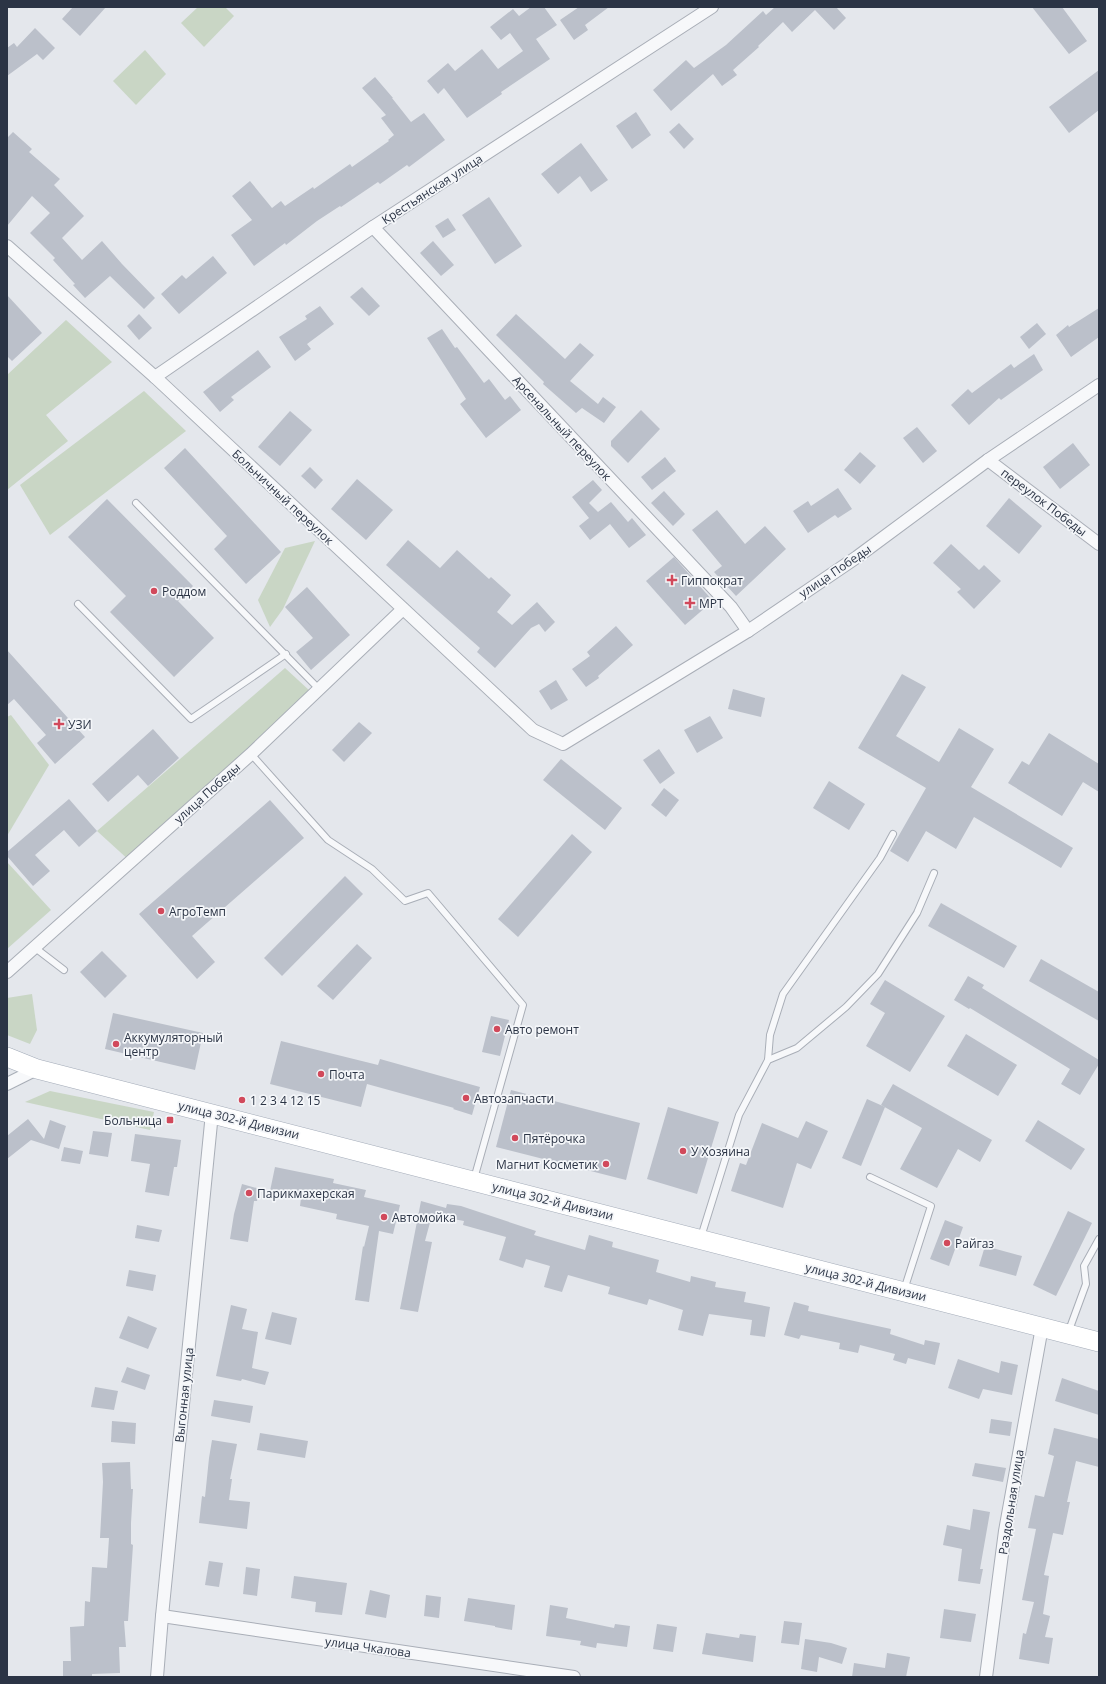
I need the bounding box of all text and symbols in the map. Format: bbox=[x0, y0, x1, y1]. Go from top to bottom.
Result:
street label: Крестьянская улица bbox=[378, 150, 486, 228]
street label: Арсенальный переулок bbox=[509, 372, 616, 485]
street label: Больничный переулок bbox=[229, 445, 338, 549]
street label: переулок Победы bbox=[998, 464, 1090, 540]
street label: улица Победы bbox=[796, 541, 874, 601]
place label: Гиппократ bbox=[681, 572, 743, 589]
marker: Гиппократ bbox=[666, 574, 678, 586]
place label: Роддом bbox=[162, 583, 206, 600]
marker: Роддом bbox=[149, 586, 159, 596]
place label: МРТ bbox=[699, 595, 724, 612]
marker: МРТ bbox=[684, 597, 696, 609]
place label: УЗИ bbox=[68, 716, 92, 733]
marker: УЗИ bbox=[53, 718, 65, 730]
street label: улица Победы bbox=[170, 759, 244, 827]
place label: АгроТемп bbox=[169, 903, 226, 920]
marker: АгроТемп bbox=[156, 906, 166, 916]
place label: Авто ремонт bbox=[505, 1021, 579, 1038]
marker: Авто ремонт bbox=[492, 1024, 502, 1034]
place label: Аккумуляторный центр bbox=[124, 1029, 223, 1060]
marker: Аккумуляторный центр bbox=[111, 1039, 121, 1049]
place label: Почта bbox=[329, 1066, 365, 1083]
marker: Почта bbox=[316, 1069, 326, 1079]
place label: Автозапчасти bbox=[474, 1090, 554, 1107]
place label: 1 2 3 4 12 15 bbox=[250, 1092, 321, 1109]
marker: Автозапчасти bbox=[461, 1093, 471, 1103]
marker: 1 2 3 4 12 15 bbox=[237, 1095, 247, 1105]
street label: улица 302-й Дивизии bbox=[177, 1097, 301, 1143]
place label: Больница bbox=[104, 1112, 162, 1129]
marker: Больница bbox=[165, 1115, 175, 1125]
place label: Пятёрочка bbox=[523, 1130, 585, 1147]
marker: Пятёрочка bbox=[510, 1133, 520, 1143]
place label: У Хозяина bbox=[691, 1143, 750, 1160]
marker: У Хозяина bbox=[678, 1146, 688, 1156]
place label: Магнит Косметик bbox=[496, 1156, 599, 1173]
marker: Магнит Косметик bbox=[601, 1159, 611, 1169]
street label: улица 302-й Дивизии bbox=[491, 1178, 615, 1224]
place label: Парикмахерская bbox=[257, 1185, 355, 1202]
marker: Парикмахерская bbox=[244, 1188, 254, 1198]
place label: Автомойка bbox=[392, 1209, 456, 1226]
marker: Автомойка bbox=[379, 1212, 389, 1222]
place label: Райгаз bbox=[955, 1235, 994, 1252]
marker: Райгаз bbox=[942, 1238, 952, 1248]
street label: улица 302-й Дивизии bbox=[804, 1259, 928, 1305]
street label: Выгонная улица bbox=[171, 1347, 197, 1443]
street label: Раздольная улица bbox=[994, 1448, 1028, 1556]
street label: улица Чкалова bbox=[324, 1633, 412, 1661]

